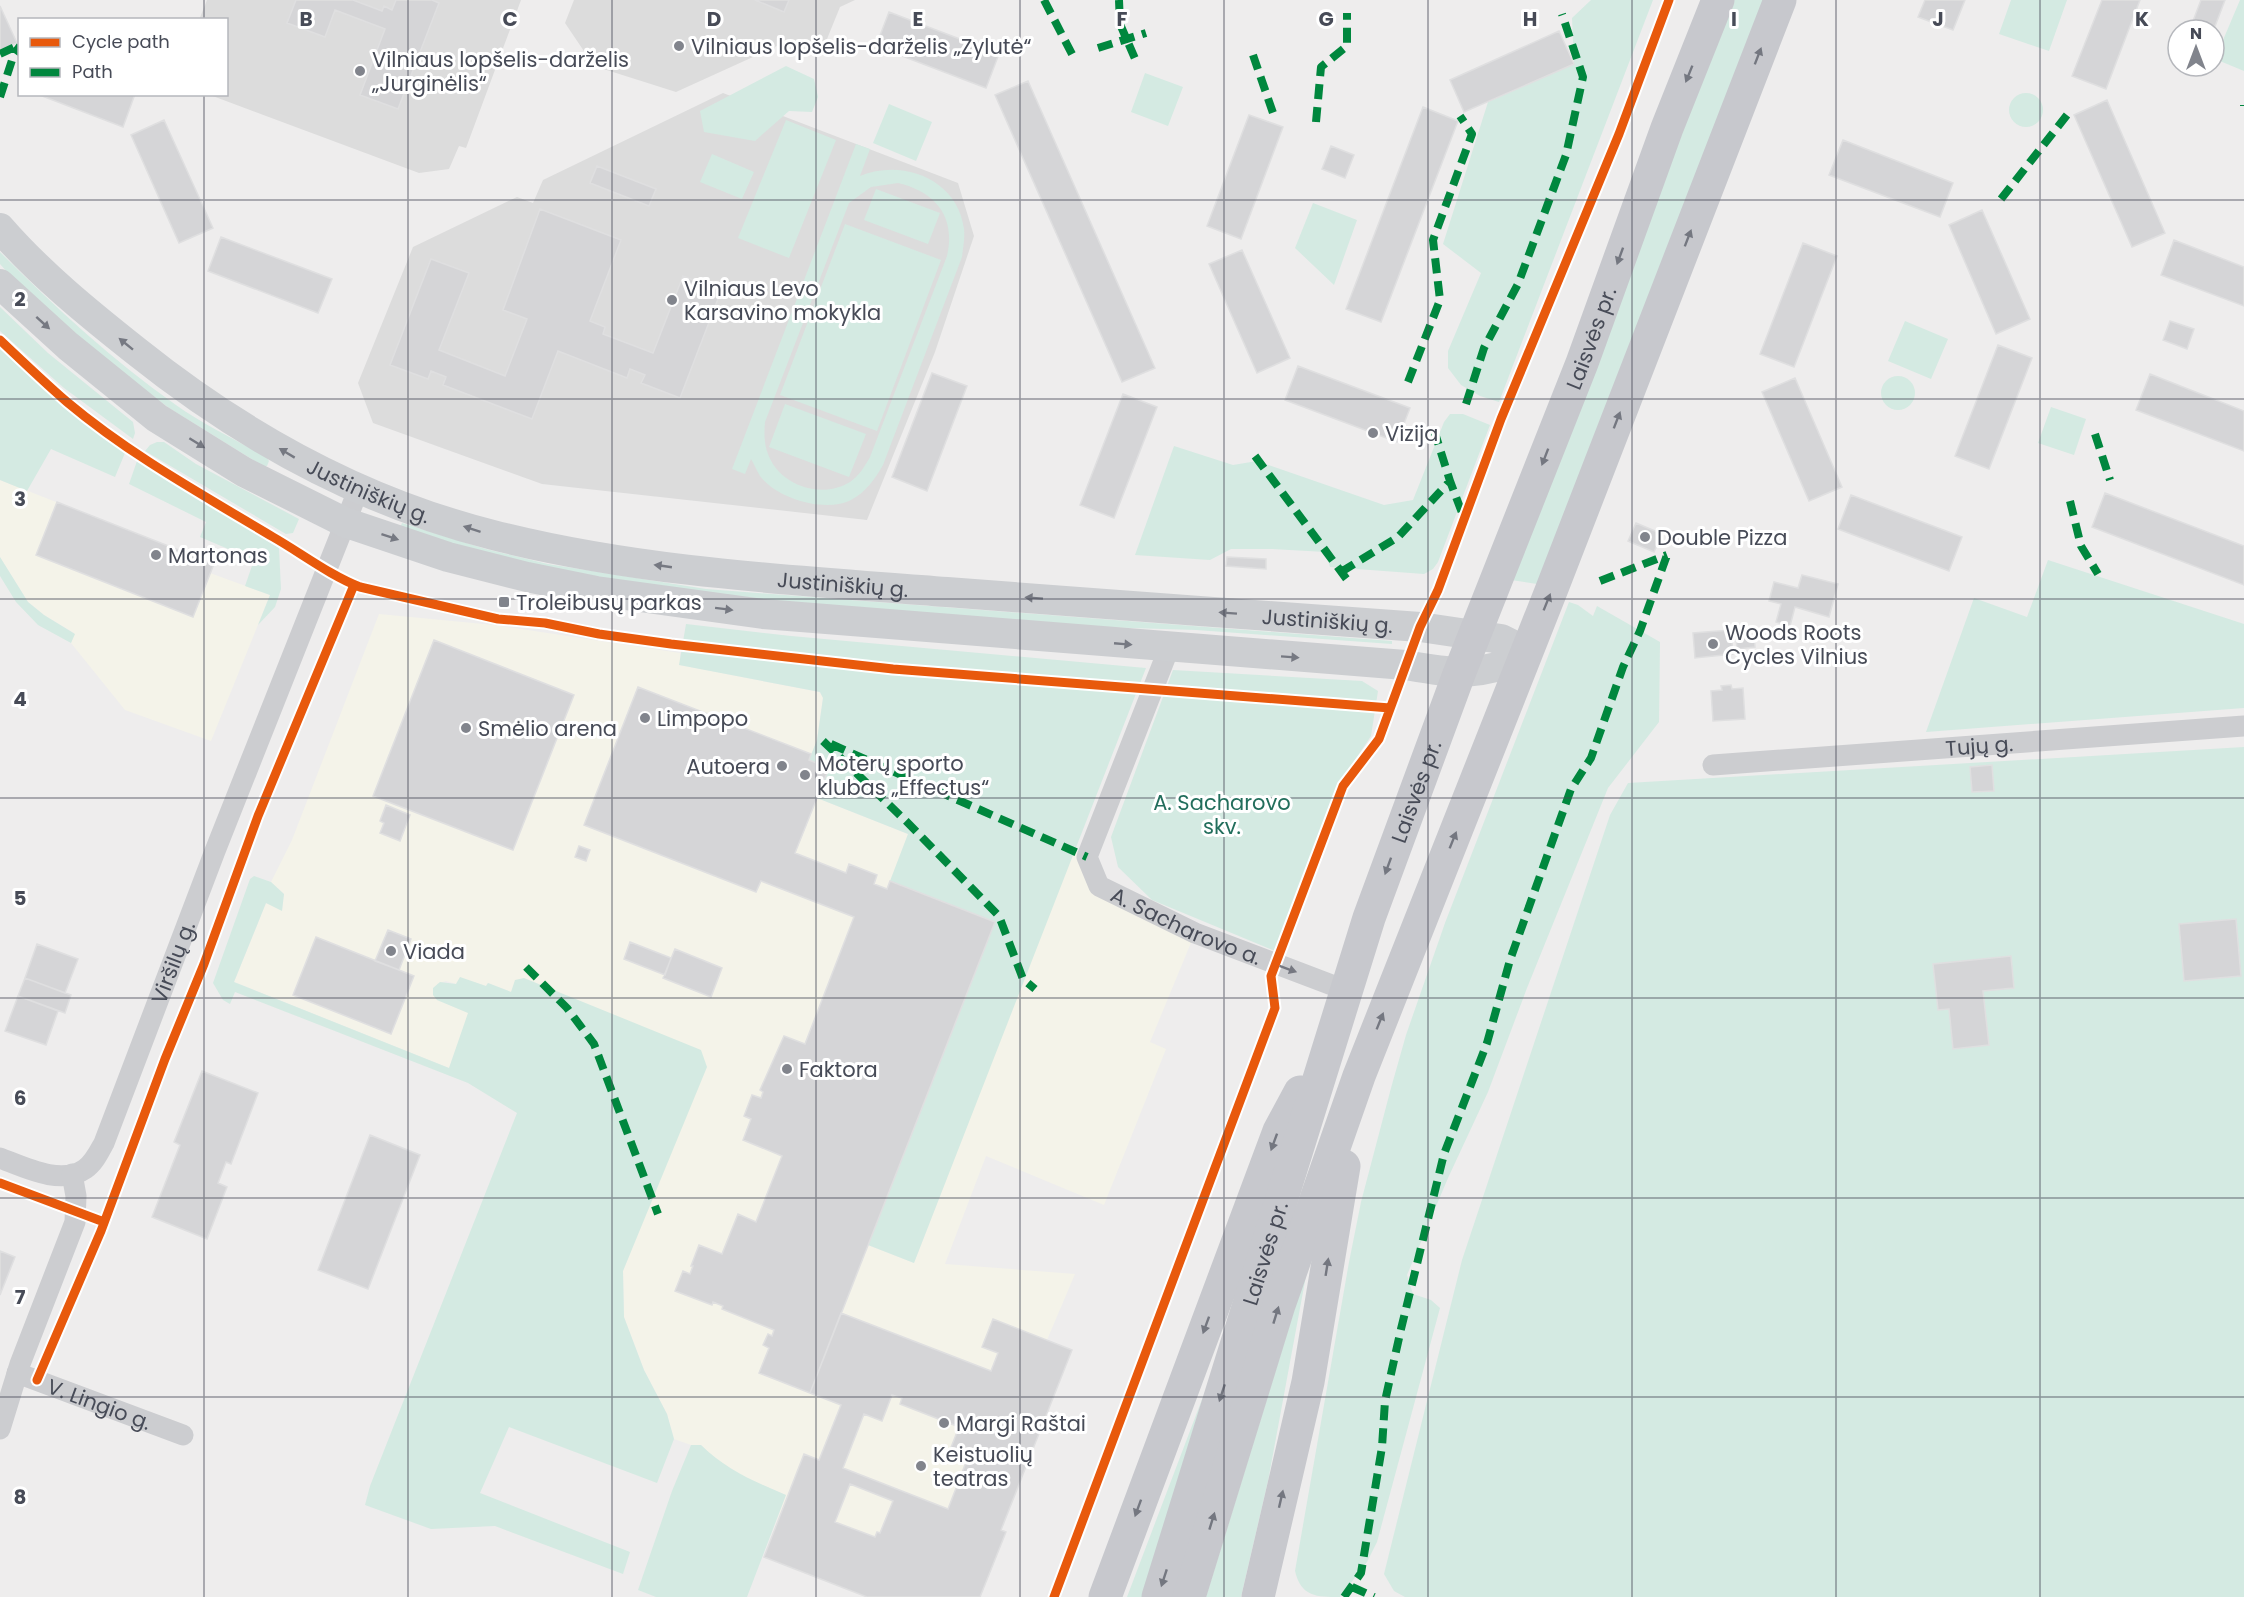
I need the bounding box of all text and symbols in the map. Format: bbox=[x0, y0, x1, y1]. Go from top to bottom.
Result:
text: B bbox=[299, 5, 313, 33]
text: C bbox=[502, 5, 518, 33]
text: D bbox=[707, 5, 721, 33]
text: E bbox=[913, 5, 923, 33]
text: F bbox=[1117, 5, 1128, 33]
text: G bbox=[1318, 5, 1334, 33]
text: H bbox=[1523, 5, 1537, 33]
text: I bbox=[1731, 5, 1737, 33]
text: J bbox=[1932, 5, 1944, 33]
text: K bbox=[2135, 5, 2149, 33]
legend bbox=[18, 18, 228, 96]
north arrow bbox=[2166, 18, 2226, 78]
text: N bbox=[2190, 22, 2202, 45]
text: Cycle path bbox=[72, 29, 170, 54]
place label: Vilniaus lopšelis-darželis „Zylutė“ bbox=[691, 32, 1031, 61]
marker: Vilniaus lopšelis-darželis „Zylutė“ bbox=[672, 39, 686, 53]
place label: Vilniaus lopšelis-darželis „Jurginėlis“ bbox=[371, 45, 629, 98]
one-way arrow bbox=[1754, 47, 1763, 65]
text: Path bbox=[72, 59, 113, 84]
marker: Vilniaus lopšelis-darželis „Jurginėlis“ bbox=[353, 64, 367, 78]
one-way arrow bbox=[1683, 65, 1693, 83]
one-way arrow bbox=[1684, 229, 1693, 247]
one-way arrow bbox=[1615, 248, 1625, 266]
place label: Vilniaus Levo Karsavino mokykla bbox=[684, 274, 881, 327]
street label: Laisvės pr. bbox=[1559, 283, 1623, 394]
text: 2 bbox=[14, 285, 26, 313]
marker: Vilniaus Levo Karsavino mokykla bbox=[665, 293, 679, 307]
one-way arrow bbox=[35, 316, 50, 329]
one-way arrow bbox=[119, 338, 134, 350]
one-way arrow bbox=[1613, 411, 1623, 429]
place label: Vizija bbox=[1385, 419, 1439, 448]
marker: Vizija bbox=[1366, 426, 1380, 440]
one-way arrow bbox=[189, 437, 205, 448]
one-way arrow bbox=[279, 448, 295, 459]
one-way arrow bbox=[1540, 448, 1550, 466]
street label: Justiniškių g. bbox=[302, 451, 434, 530]
text: 3 bbox=[14, 485, 26, 513]
one-way arrow bbox=[463, 523, 481, 533]
place label: Double Pizza bbox=[1657, 523, 1787, 552]
marker: Double Pizza bbox=[1638, 530, 1652, 544]
one-way arrow bbox=[381, 533, 399, 543]
place label: Martonas bbox=[168, 541, 268, 570]
marker: Martonas bbox=[149, 548, 163, 562]
one-way arrow bbox=[654, 562, 673, 571]
street label: Justiniškių g. bbox=[776, 564, 910, 604]
place label: Troleibusų parkas bbox=[516, 588, 702, 617]
one-way arrow bbox=[1542, 592, 1552, 610]
one-way arrow bbox=[1024, 594, 1043, 603]
marker: Troleibusų parkas bbox=[497, 595, 511, 609]
street label: Justiniškių g. bbox=[1261, 601, 1394, 640]
one-way arrow bbox=[714, 604, 733, 613]
one-way arrow bbox=[1219, 608, 1238, 618]
place label: Woods Roots Cycles Vilnius bbox=[1725, 618, 1868, 671]
marker: Woods Roots Cycles Vilnius bbox=[1706, 637, 1720, 651]
one-way arrow bbox=[1113, 639, 1132, 649]
one-way arrow bbox=[1280, 652, 1299, 662]
text: 4 bbox=[13, 685, 27, 713]
place label: Limpopo bbox=[657, 704, 748, 733]
marker: Limpopo bbox=[638, 711, 652, 725]
place label: Smėlio arena bbox=[478, 714, 617, 743]
marker: Smėlio arena bbox=[459, 721, 473, 735]
street label: Tujų g. bbox=[1944, 729, 2014, 762]
street label: Laisvės pr. bbox=[1384, 736, 1448, 847]
place label: Moterų sporto klubas „Effectus“ bbox=[817, 749, 989, 802]
place label: Autoera bbox=[686, 752, 770, 781]
marker: Autoera bbox=[775, 759, 789, 773]
marker: Moterų sporto klubas „Effectus“ bbox=[798, 768, 812, 782]
park label: A. Sacharovo skv. bbox=[1153, 788, 1291, 841]
one-way arrow bbox=[1448, 831, 1458, 849]
one-way arrow bbox=[1383, 857, 1392, 875]
street label: A. Sacharovo a. bbox=[1106, 880, 1266, 971]
text: 5 bbox=[14, 884, 27, 912]
street label: Viršilų g. bbox=[144, 917, 202, 1008]
place label: Viada bbox=[403, 937, 465, 966]
marker: Viada bbox=[384, 944, 398, 958]
one-way arrow bbox=[1279, 965, 1297, 975]
one-way arrow bbox=[1376, 1012, 1385, 1030]
place label: Faktora bbox=[799, 1055, 878, 1084]
marker: Faktora bbox=[780, 1062, 794, 1076]
text: 6 bbox=[14, 1084, 26, 1112]
one-way arrow bbox=[1269, 1133, 1279, 1151]
street label: Laisvės pr. bbox=[1235, 1198, 1295, 1309]
one-way arrow bbox=[1323, 1257, 1332, 1276]
text: 7 bbox=[15, 1283, 26, 1311]
one-way arrow bbox=[1272, 1306, 1281, 1324]
one-way arrow bbox=[1201, 1316, 1211, 1334]
street label: V. Lingio g. bbox=[43, 1371, 156, 1436]
one-way arrow bbox=[1217, 1384, 1226, 1402]
place label: Margi Raštai bbox=[956, 1409, 1086, 1438]
marker: Margi Raštai bbox=[937, 1416, 951, 1430]
place label: Keistuolių teatras bbox=[933, 1440, 1033, 1493]
marker: Keistuolių teatras bbox=[914, 1459, 928, 1473]
text: 8 bbox=[14, 1483, 26, 1511]
one-way arrow bbox=[1277, 1490, 1287, 1508]
one-way arrow bbox=[1133, 1499, 1142, 1517]
one-way arrow bbox=[1208, 1512, 1217, 1530]
one-way arrow bbox=[1158, 1569, 1168, 1587]

